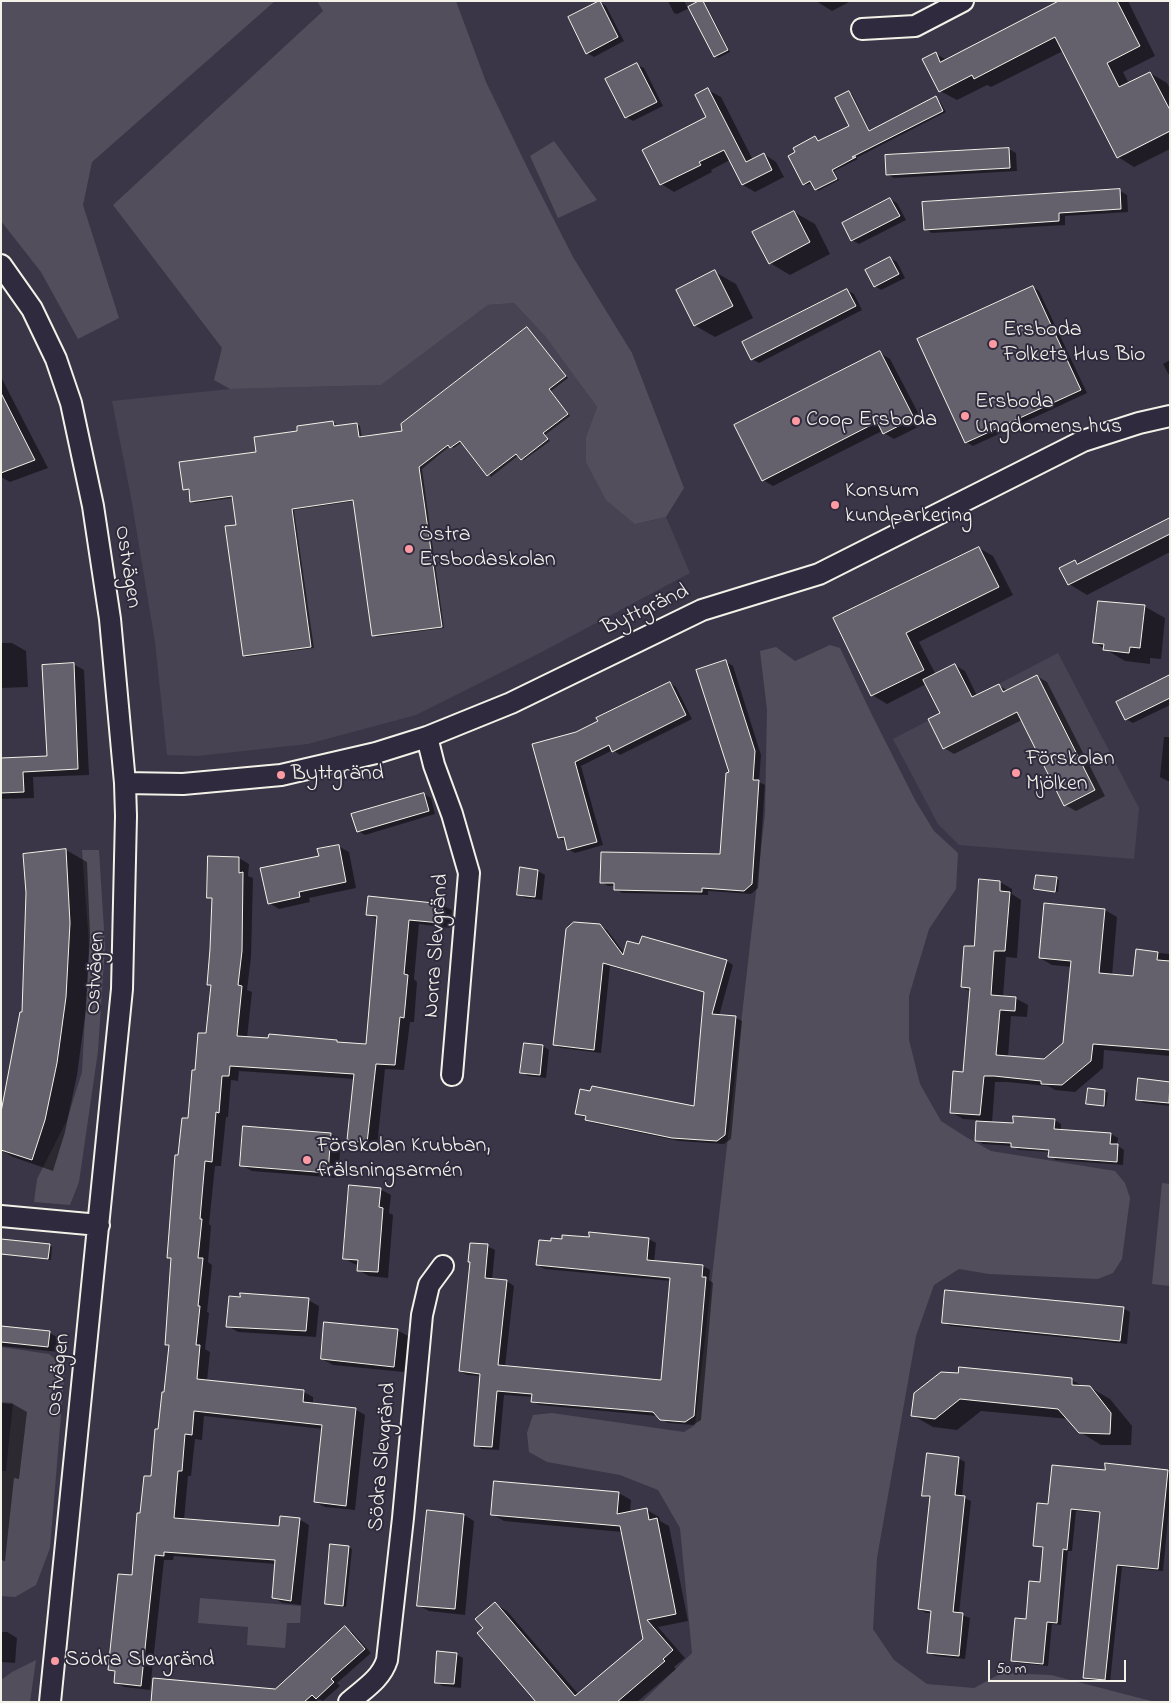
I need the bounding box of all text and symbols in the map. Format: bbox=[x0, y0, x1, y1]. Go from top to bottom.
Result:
place label: Ersboda Folkets Hus Bio bbox=[1003, 318, 1146, 370]
marker: Ersboda Folkets Hus Bio bbox=[987, 338, 999, 350]
place label: Ersboda Ungdomens hus bbox=[975, 390, 1122, 442]
place label: Coop Ersboda bbox=[806, 408, 937, 434]
marker: Ersboda Ungdomens hus bbox=[959, 410, 971, 422]
marker: Coop Ersboda bbox=[790, 415, 802, 427]
place label: Konsum kundparkering bbox=[845, 479, 972, 530]
marker: Konsum kundparkering bbox=[829, 499, 841, 511]
place label: Östra Ersbodaskolan bbox=[419, 523, 556, 574]
street label: Ostvägen bbox=[106, 524, 146, 610]
marker: Östra Ersbodaskolan bbox=[403, 543, 415, 555]
street label: Byttgränd bbox=[598, 579, 694, 643]
place label: Förskolan Mjölken bbox=[1026, 747, 1115, 798]
place label: Byttgränd bbox=[291, 762, 384, 788]
marker: Förskolan Mjölken bbox=[1010, 767, 1022, 779]
marker: Byttgränd bbox=[275, 769, 287, 781]
street label: Norra Slevgränd bbox=[420, 873, 456, 1019]
street label: Ostvägen bbox=[82, 931, 112, 1015]
place label: Förskolan Krubban, frälsningsarmén bbox=[317, 1134, 490, 1186]
marker: Förskolan Krubban, frälsningsarmén bbox=[301, 1154, 313, 1166]
street label: Ostvägen bbox=[43, 1332, 77, 1418]
street label: Södra Slevgränd bbox=[364, 1381, 404, 1533]
place label: Södra Slevgränd bbox=[65, 1648, 214, 1674]
scale bar bbox=[991, 1650, 1128, 1682]
marker: Södra Slevgränd bbox=[49, 1655, 61, 1667]
text: 50 m bbox=[996, 1658, 1026, 1680]

